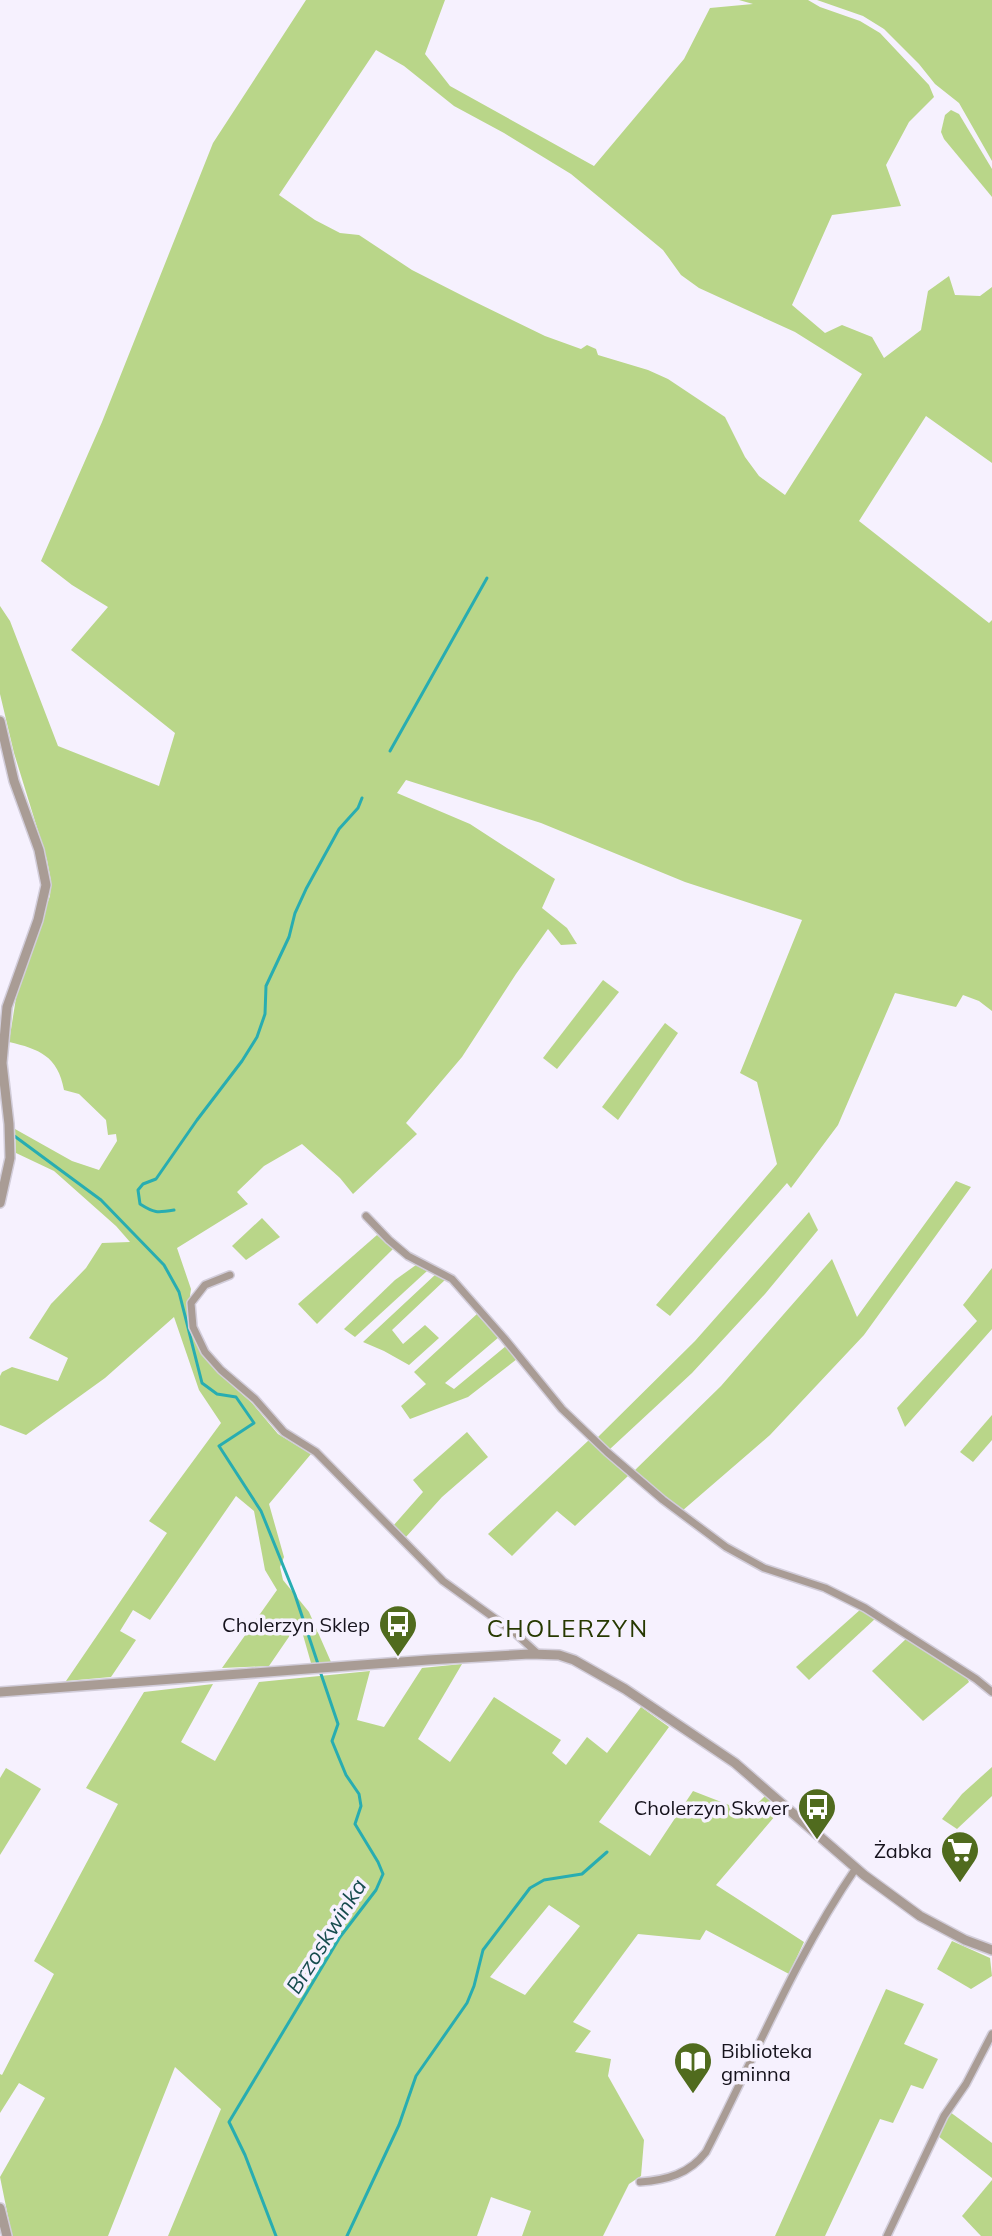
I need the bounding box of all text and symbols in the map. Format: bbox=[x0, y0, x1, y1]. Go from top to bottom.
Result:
bus stop icon: Cholerzyn Sklep bbox=[377, 1603, 419, 1658]
place label: Cholerzyn Sklep bbox=[222, 1612, 370, 1637]
district label: CHOLERZYN bbox=[487, 1613, 649, 1643]
bus stop icon: Cholerzyn Skwer bbox=[796, 1786, 838, 1841]
place label: Cholerzyn Skwer bbox=[634, 1795, 790, 1820]
supermarket icon: Żabka bbox=[939, 1829, 981, 1884]
place label: Żabka bbox=[874, 1838, 932, 1863]
water label: Brzoskwinka bbox=[280, 1873, 372, 1999]
place label: Biblioteka gminna bbox=[721, 2038, 812, 2086]
library icon: Biblioteka gminna bbox=[672, 2040, 714, 2095]

